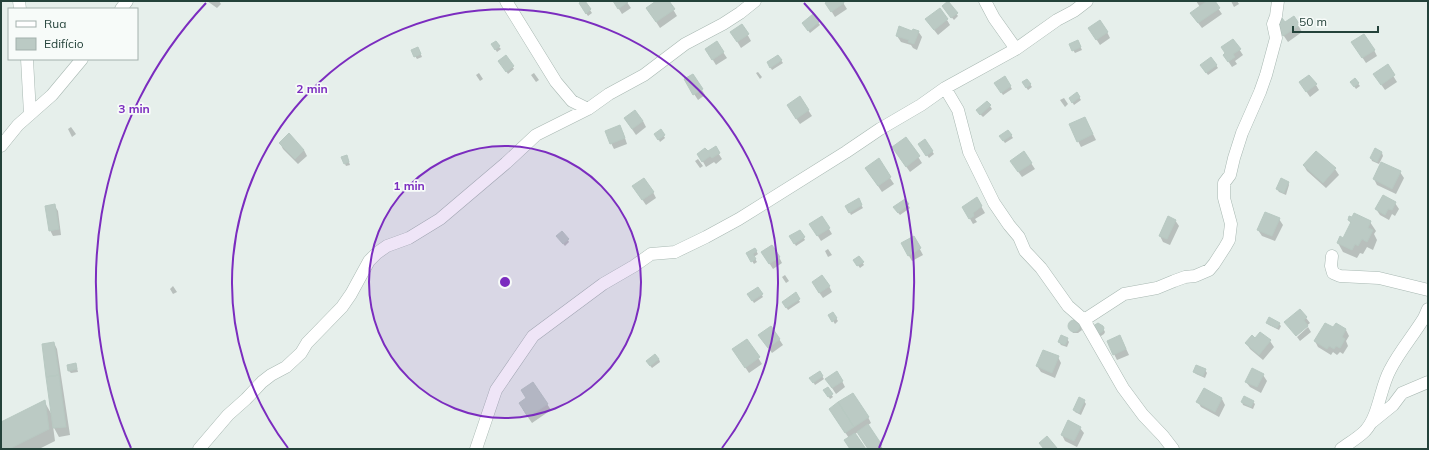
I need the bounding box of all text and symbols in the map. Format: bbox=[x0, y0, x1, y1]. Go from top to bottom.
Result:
legend bbox=[8, 8, 138, 60]
scale bar bbox=[1293, 8, 1378, 34]
text: 50 m bbox=[1299, 14, 1327, 29]
text: Rua bbox=[44, 16, 66, 31]
text: Edifício bbox=[44, 36, 84, 51]
text: 2 min bbox=[296, 81, 328, 96]
text: 3 min bbox=[118, 101, 150, 116]
text: 1 min bbox=[393, 178, 425, 193]
centre of rings bbox=[498, 275, 512, 289]

